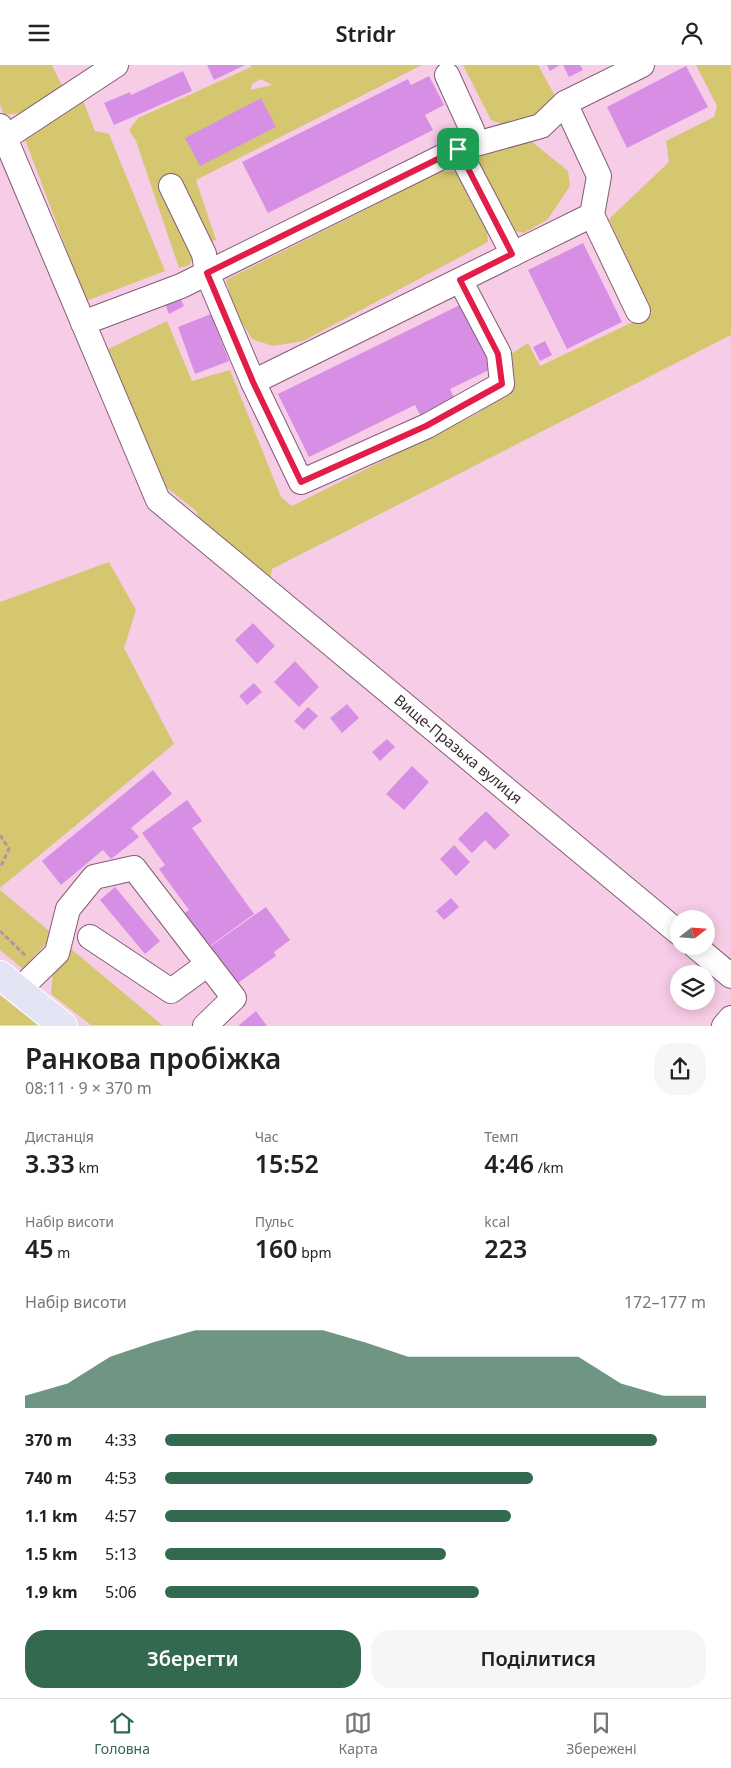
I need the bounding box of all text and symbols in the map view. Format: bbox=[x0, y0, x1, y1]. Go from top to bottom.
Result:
text: Stridr bbox=[335, 18, 396, 48]
icon: menu bbox=[25, 19, 53, 47]
icon: person bbox=[678, 19, 706, 47]
pin bbox=[437, 128, 479, 170]
icon: arrive bbox=[444, 135, 472, 163]
street label: Вище-Празька вулиця bbox=[390, 689, 527, 808]
north arrow bbox=[670, 910, 715, 955]
map controls bbox=[670, 910, 715, 1010]
button: layers bbox=[670, 965, 715, 1010]
text: Ранкова пробіжка bbox=[25, 1039, 281, 1077]
button: share bbox=[654, 1043, 706, 1095]
text: 08:11 · 9 × 370 m bbox=[25, 1077, 152, 1099]
text: Дистанція bbox=[25, 1127, 94, 1146]
text: Час bbox=[255, 1127, 279, 1146]
text: Темп bbox=[484, 1127, 519, 1146]
text: 3.33 bbox=[25, 1146, 75, 1180]
text: 15:52 bbox=[255, 1146, 319, 1180]
text: 4:46 bbox=[484, 1146, 534, 1180]
text: km bbox=[75, 1158, 99, 1177]
text: /km bbox=[534, 1158, 564, 1177]
text: Набір висоти bbox=[25, 1212, 114, 1231]
text: Пульс bbox=[255, 1212, 294, 1231]
text: kcal bbox=[484, 1212, 510, 1231]
text: 45 bbox=[25, 1231, 54, 1265]
text: 160 bbox=[255, 1231, 298, 1265]
text: 223 bbox=[484, 1231, 527, 1265]
text: m bbox=[54, 1243, 70, 1262]
text: bpm bbox=[298, 1243, 332, 1262]
text: Набір висоти bbox=[25, 1291, 127, 1313]
text: 172–177 m bbox=[624, 1291, 706, 1313]
text: 370 m bbox=[25, 1429, 72, 1451]
text: 4:33 bbox=[105, 1429, 137, 1451]
text: 740 m bbox=[25, 1467, 72, 1489]
text: 4:53 bbox=[105, 1467, 137, 1489]
text: 1.1 km bbox=[25, 1505, 77, 1527]
text: 4:57 bbox=[105, 1505, 137, 1527]
text: 1.5 km bbox=[25, 1543, 77, 1565]
text: 5:13 bbox=[105, 1543, 137, 1565]
text: 1.9 km bbox=[25, 1581, 77, 1603]
text: 5:06 bbox=[105, 1581, 137, 1603]
button: Зберегти bbox=[25, 1630, 361, 1688]
button: Поділитися bbox=[371, 1630, 706, 1688]
tab: Головна bbox=[94, 1709, 150, 1758]
tab: Карта bbox=[339, 1709, 378, 1758]
tab: Збережені bbox=[566, 1709, 637, 1758]

